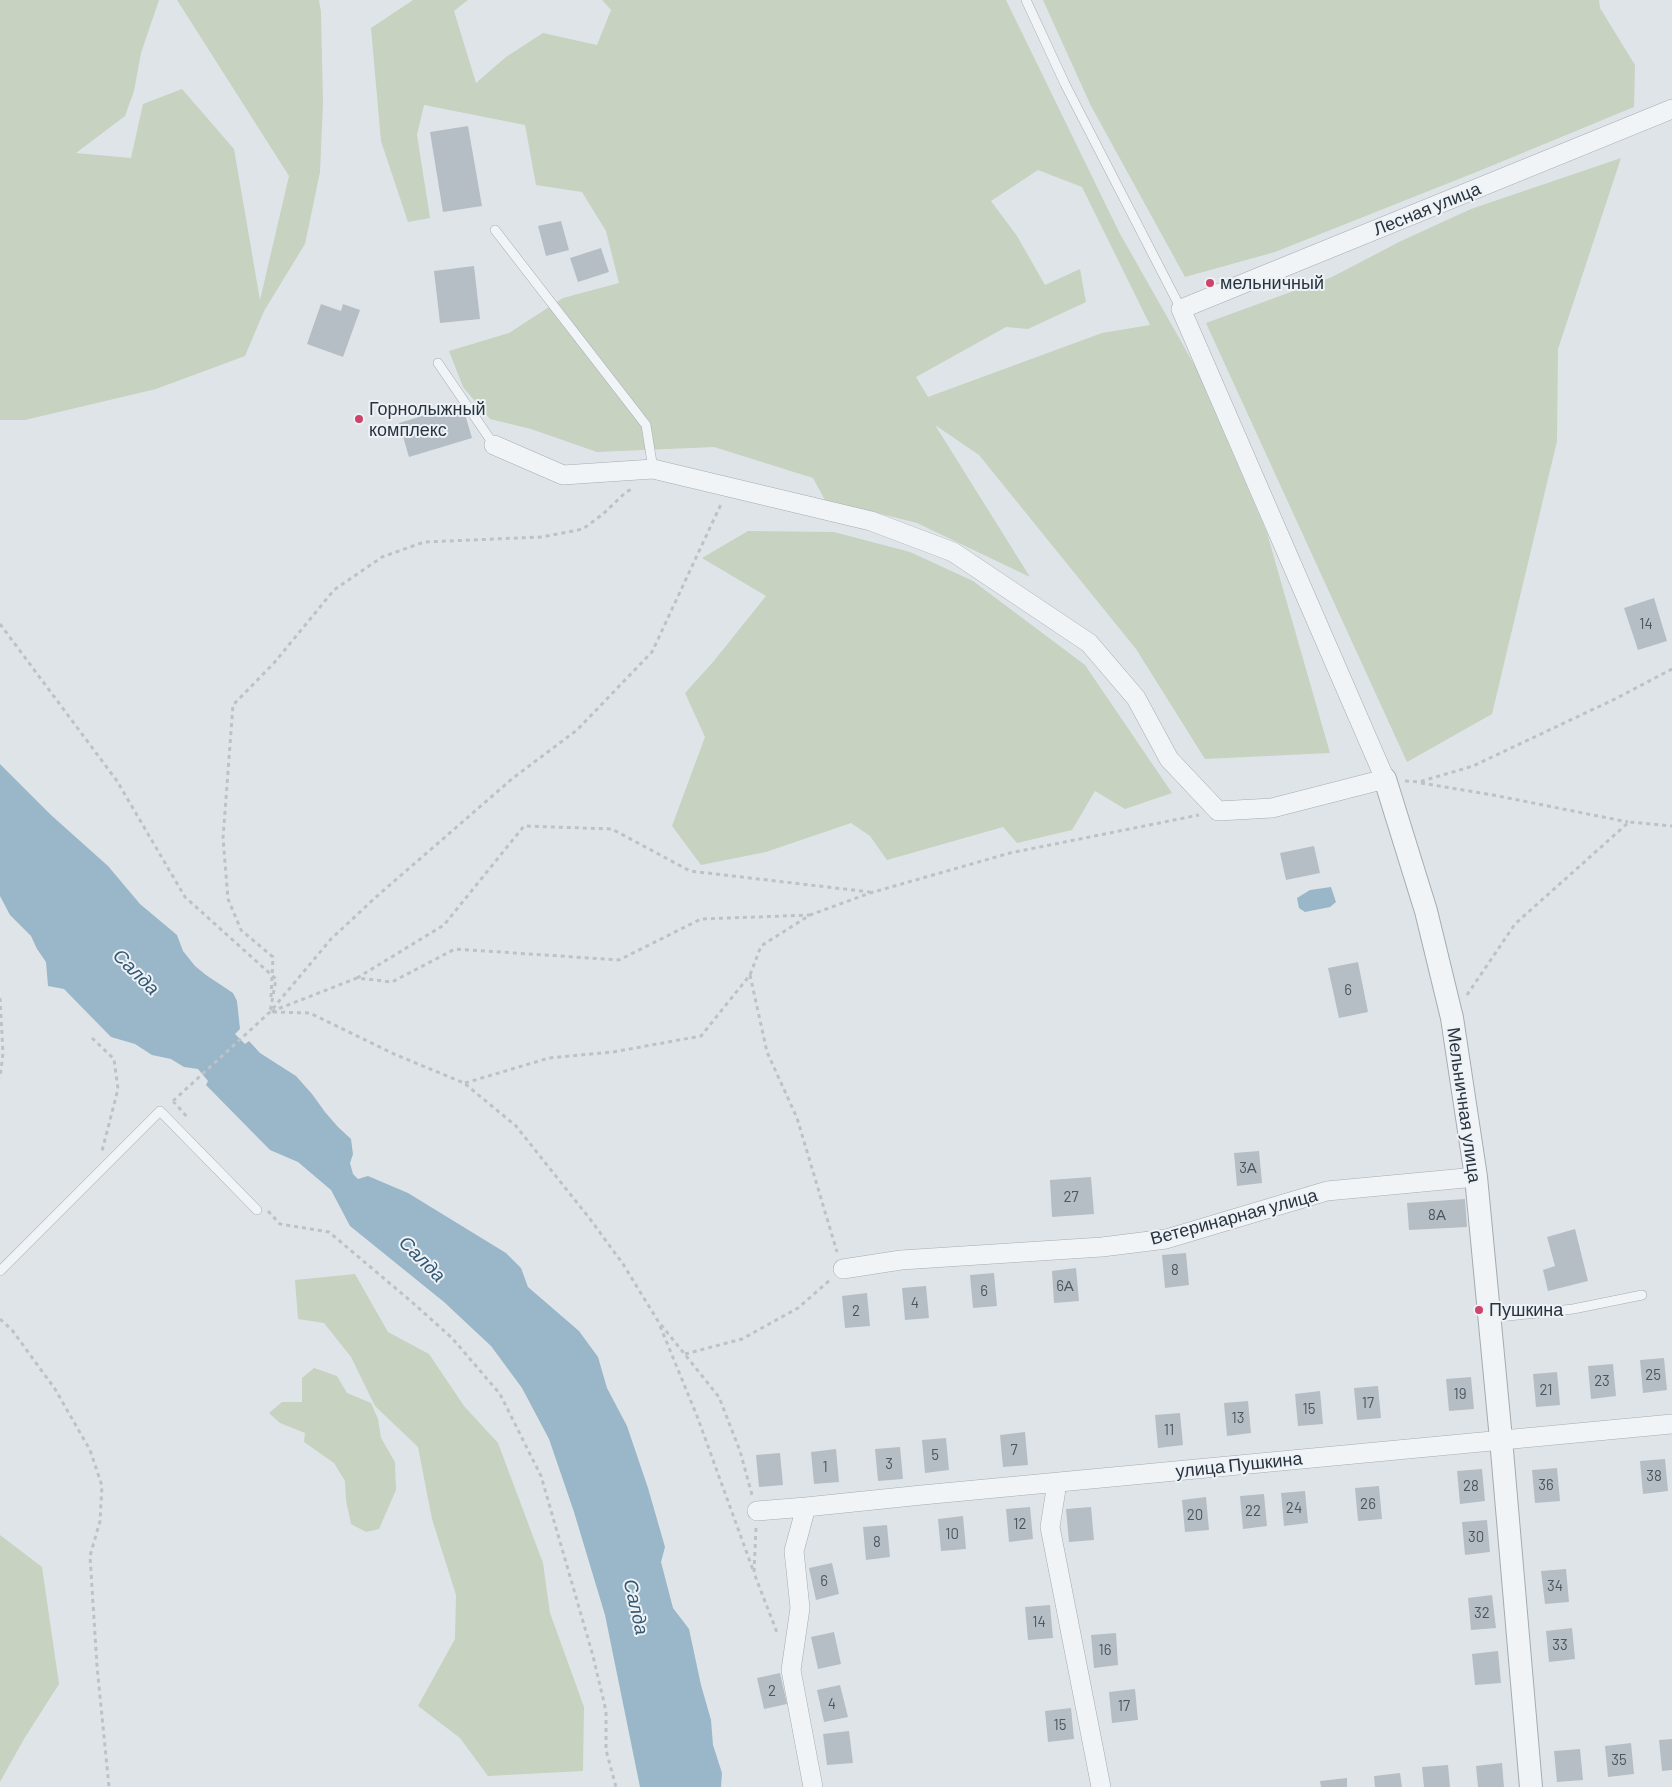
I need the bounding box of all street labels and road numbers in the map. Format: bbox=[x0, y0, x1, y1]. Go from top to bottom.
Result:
street label: Лесная улица bbox=[1370, 178, 1484, 240]
street label: Мельничная улица bbox=[1442, 1026, 1486, 1184]
street label: Ветеринарная улица bbox=[1148, 1184, 1320, 1250]
street label: улица Пушкина bbox=[1175, 1448, 1303, 1482]

